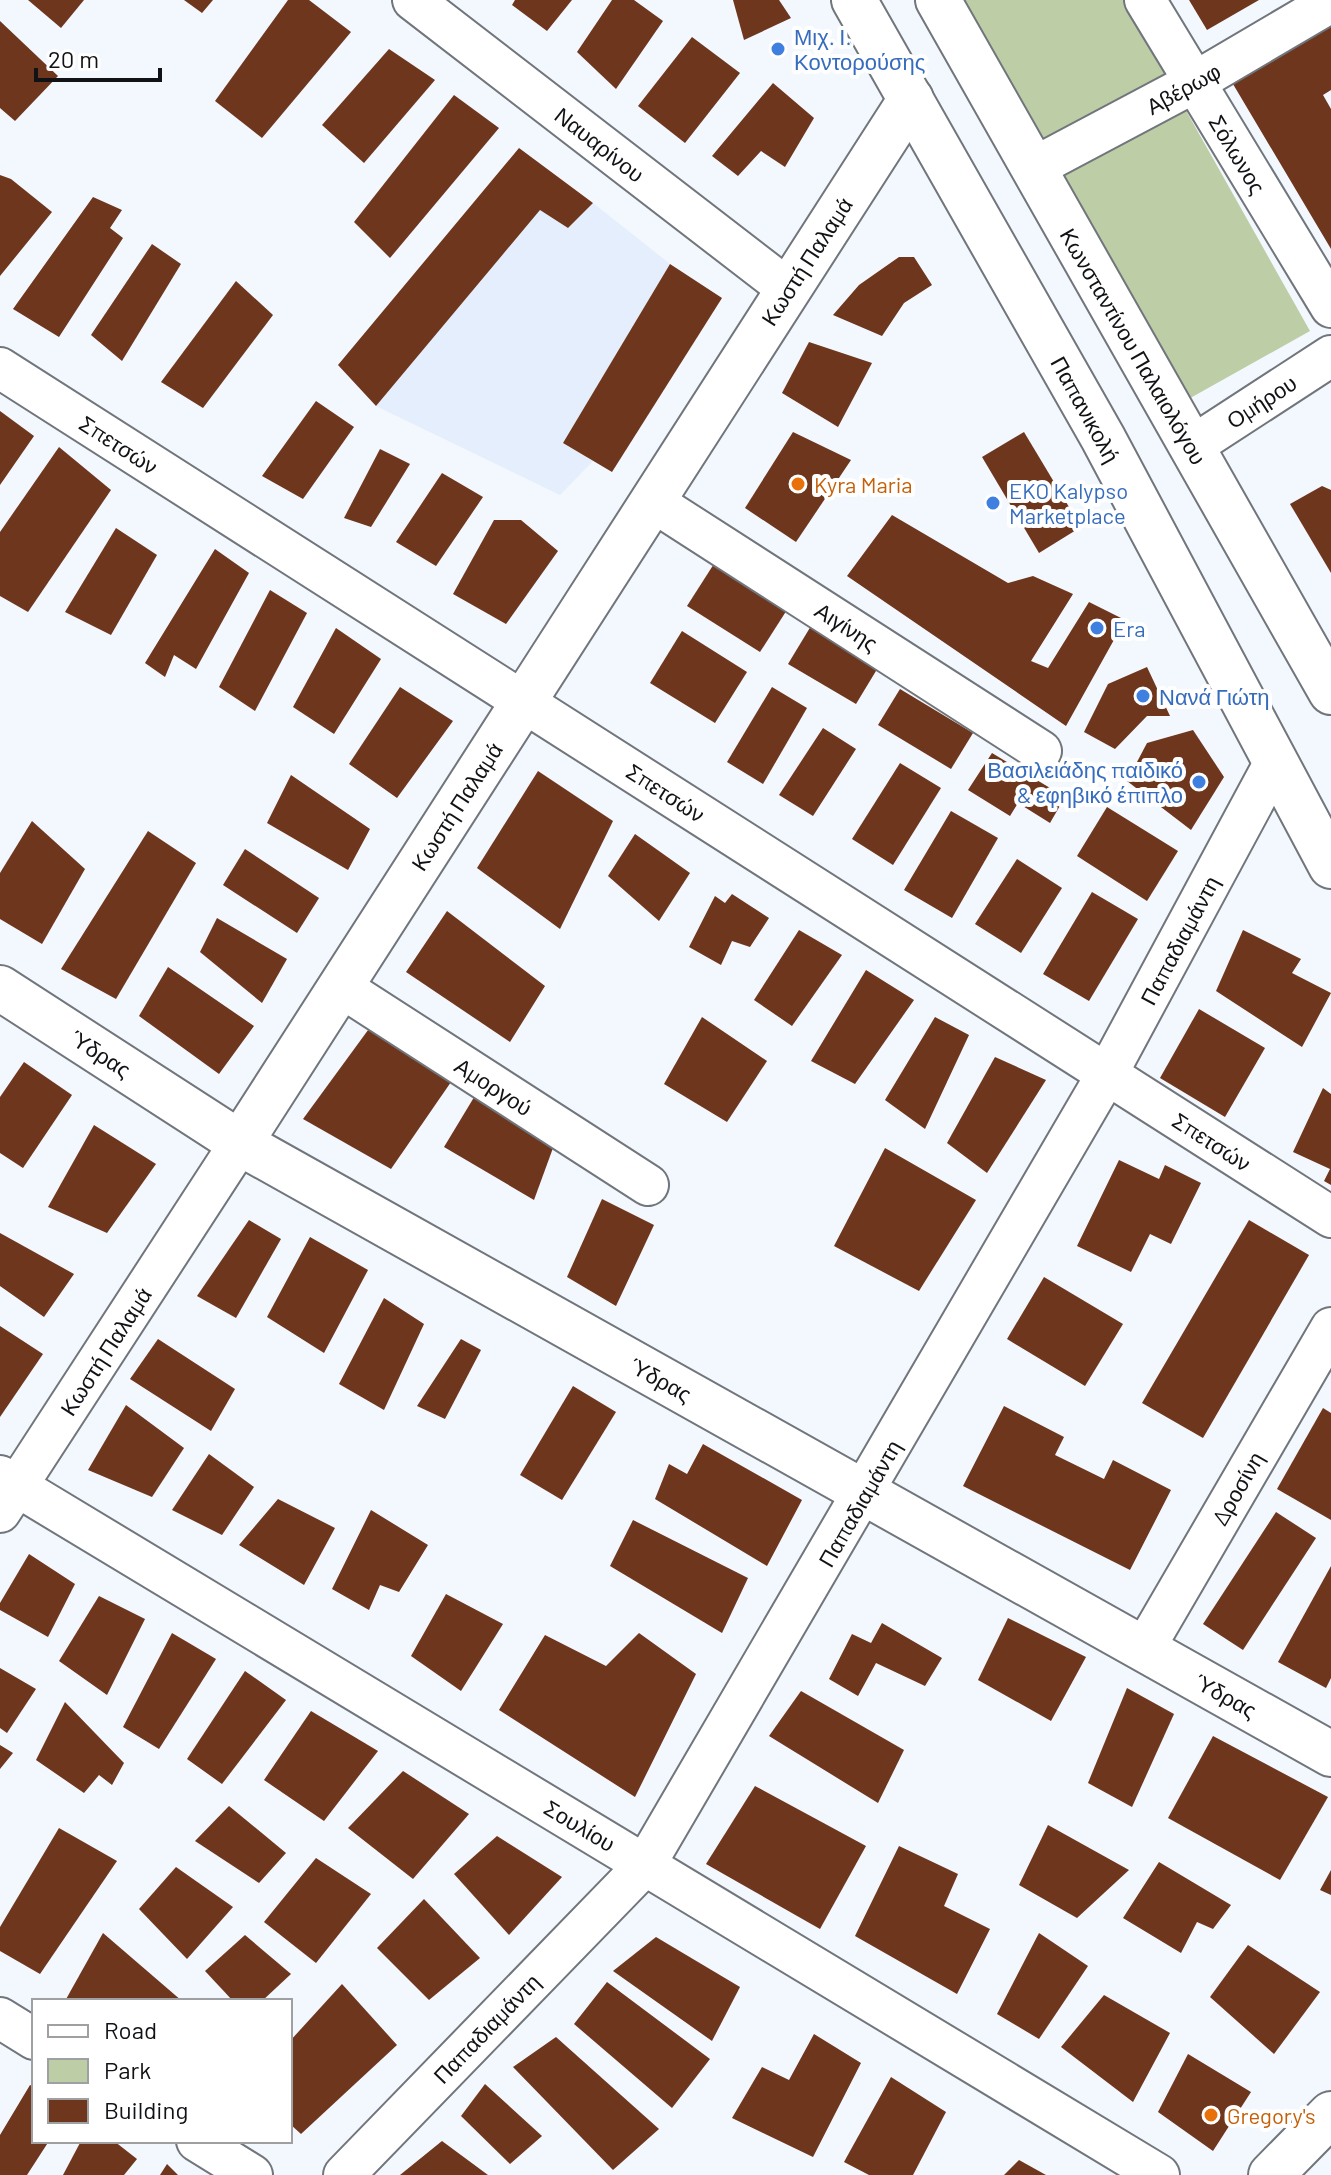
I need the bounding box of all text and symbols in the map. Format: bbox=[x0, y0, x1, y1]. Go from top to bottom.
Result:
place label: Μιχ. Ι. Κοντορούσης bbox=[794, 23, 925, 75]
scale bar bbox=[36, 32, 160, 82]
marker: Μιχ. Ι. Κοντορούσης bbox=[769, 40, 787, 58]
text: 20 m bbox=[48, 44, 99, 73]
street label: Αβέρωφ bbox=[1141, 57, 1225, 120]
street label: Ναυαρίνου bbox=[550, 101, 650, 188]
street label: Σόλωνος bbox=[1204, 110, 1272, 198]
street label: Κωστή Παλαμά bbox=[755, 192, 858, 330]
street label: Κωνσταντίνου Παλαιολόγου bbox=[1055, 223, 1212, 469]
street label: Παπανικολή bbox=[1045, 351, 1126, 467]
street label: Ομήρου bbox=[1221, 369, 1301, 434]
street label: Σπετσών bbox=[75, 409, 163, 479]
place label: Kyra Maria bbox=[814, 471, 913, 497]
marker: Kyra Maria bbox=[789, 475, 807, 493]
place label: EKO Kalypso Marketplace bbox=[1009, 477, 1128, 528]
marker: EKO Kalypso Marketplace bbox=[984, 494, 1002, 512]
street label: Αιγίνης bbox=[810, 596, 883, 657]
place label: Era bbox=[1113, 615, 1146, 641]
marker: Era bbox=[1088, 619, 1106, 637]
place label: Νανά Γιώτη bbox=[1159, 683, 1270, 710]
marker: Νανά Γιώτη bbox=[1134, 687, 1152, 705]
street label: Κωστή Παλαμά bbox=[405, 737, 508, 875]
place label: Βασιλειάδης παιδικό & εφηβικό έπιπλο bbox=[987, 756, 1183, 808]
street label: Σπετσών bbox=[622, 757, 710, 827]
marker: Βασιλειάδης παιδικό & εφηβικό έπιπλο bbox=[1190, 773, 1208, 791]
street label: Παπαδιαμάντη bbox=[1134, 871, 1225, 1009]
street label: Ύδρας bbox=[65, 1024, 136, 1083]
street label: Αμοργού bbox=[450, 1051, 537, 1121]
street label: Σπετσών bbox=[1168, 1106, 1256, 1176]
street label: Κωστή Παλαμά bbox=[54, 1282, 157, 1420]
street label: Ύδρας bbox=[625, 1351, 697, 1407]
street label: Παπαδιαμάντη bbox=[812, 1435, 907, 1572]
street label: Δροσίνη bbox=[1206, 1447, 1269, 1530]
street label: Ύδρας bbox=[1190, 1667, 1262, 1723]
street label: Σουλίου bbox=[540, 1794, 620, 1856]
street label: Παπαδιαμάντη bbox=[427, 1968, 545, 2089]
legend bbox=[32, 1999, 292, 2143]
text: Road bbox=[104, 2015, 157, 2044]
text: Park bbox=[104, 2055, 151, 2084]
text: Building bbox=[104, 2095, 188, 2124]
place label: Gregory's bbox=[1227, 2102, 1316, 2128]
marker: Gregory's bbox=[1202, 2106, 1220, 2124]

